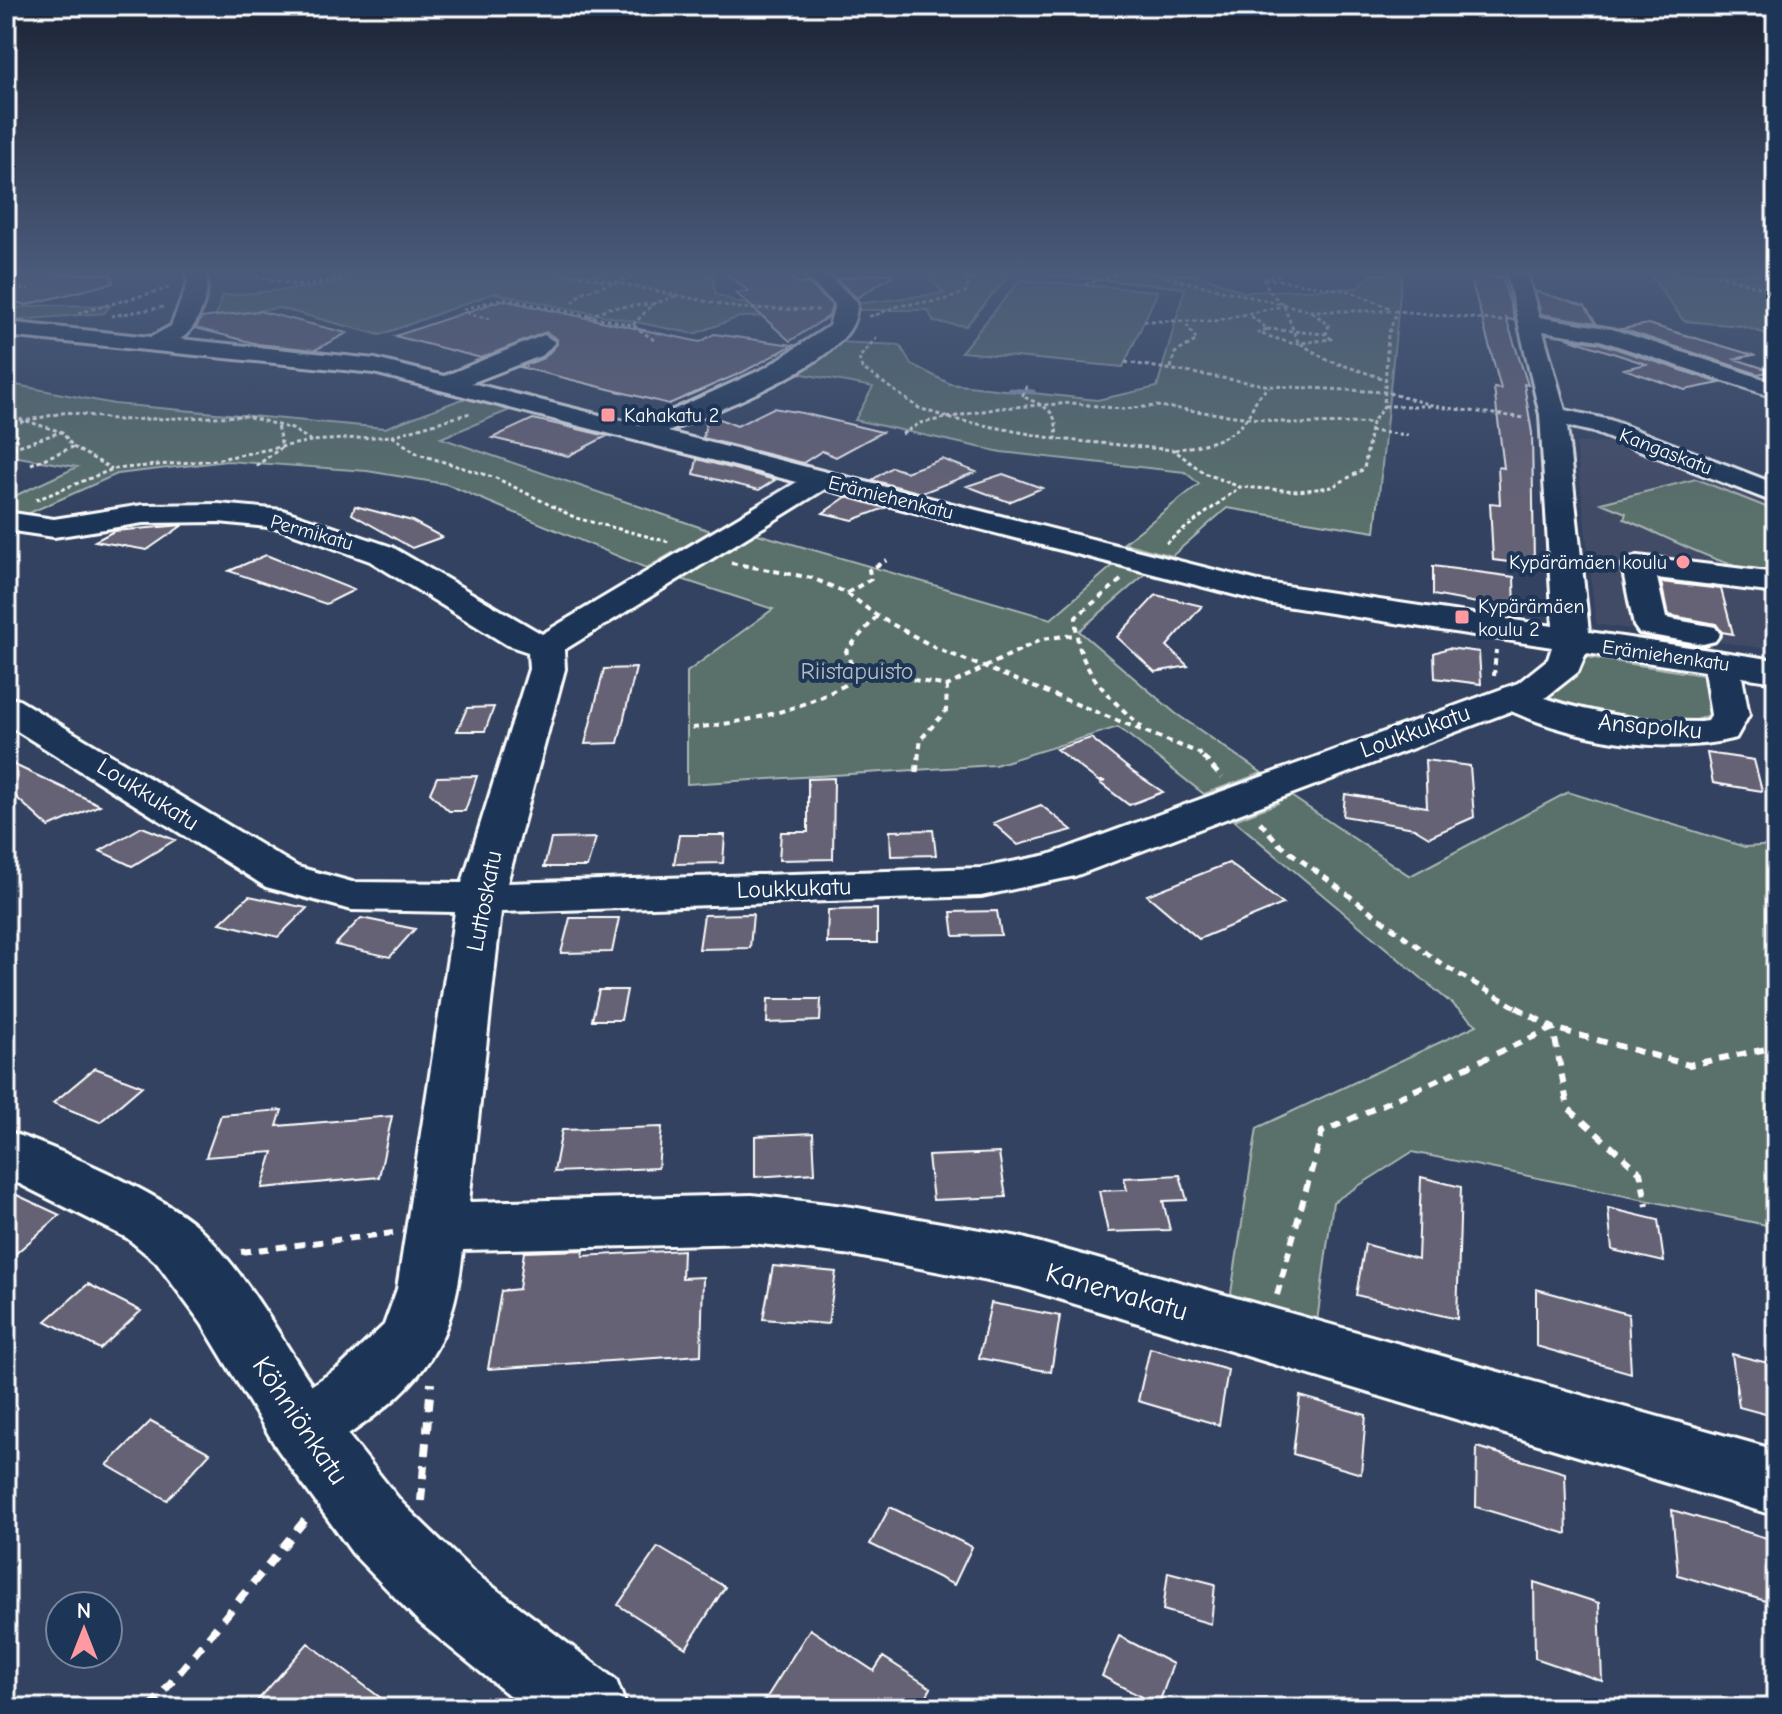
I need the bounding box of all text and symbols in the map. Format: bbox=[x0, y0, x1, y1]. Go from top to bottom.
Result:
place label: Kahakatu 2 bbox=[624, 404, 719, 427]
marker: Kahakatu 2 bbox=[599, 406, 617, 424]
street label: Kangaskatu bbox=[1616, 423, 1715, 480]
street label: Erämiehenkatu bbox=[826, 471, 956, 524]
street label: Permikatu bbox=[268, 510, 356, 555]
place label: Kypärämäen koulu bbox=[1509, 551, 1667, 574]
marker: Kypärämäen koulu bbox=[1674, 553, 1692, 571]
place label: Kypärämäen koulu 2 bbox=[1478, 595, 1585, 641]
marker: Kypärämäen koulu 2 bbox=[1453, 608, 1471, 626]
street label: Erämiehenkatu bbox=[1601, 635, 1731, 676]
park label: Riistapuisto bbox=[800, 657, 914, 685]
street label: Loukkukatu bbox=[1356, 698, 1474, 764]
street label: Ansapolku bbox=[1597, 708, 1703, 744]
street label: Loukkukatu bbox=[92, 752, 204, 836]
street label: Luttoskatu bbox=[461, 848, 507, 954]
street label: Loukkukatu bbox=[736, 872, 852, 904]
street label: Kanervakatu bbox=[1042, 1256, 1191, 1327]
street label: Köhniönkatu bbox=[246, 1351, 355, 1491]
north arrow bbox=[44, 1590, 124, 1670]
text: N bbox=[77, 1598, 91, 1624]

